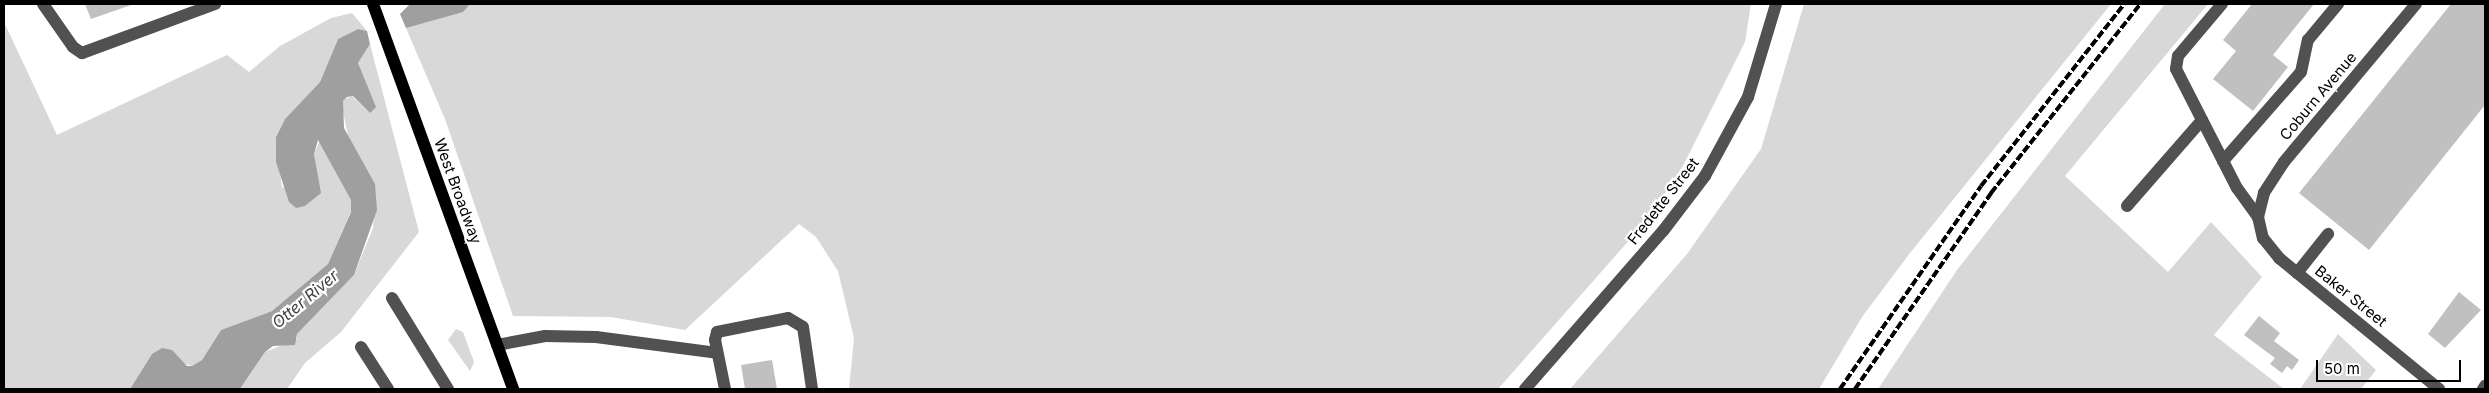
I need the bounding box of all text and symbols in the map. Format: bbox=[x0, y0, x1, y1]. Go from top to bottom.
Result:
street label: Coburn Avenue bbox=[2276, 48, 2360, 144]
street label: West Broadway bbox=[431, 136, 485, 246]
street label: Fredette Street bbox=[1624, 154, 1702, 248]
street label: Baker Street bbox=[2312, 262, 2390, 330]
water label: Otter River bbox=[268, 266, 342, 332]
scale bar bbox=[2319, 350, 2464, 382]
text: 50 m bbox=[2324, 359, 2360, 378]

